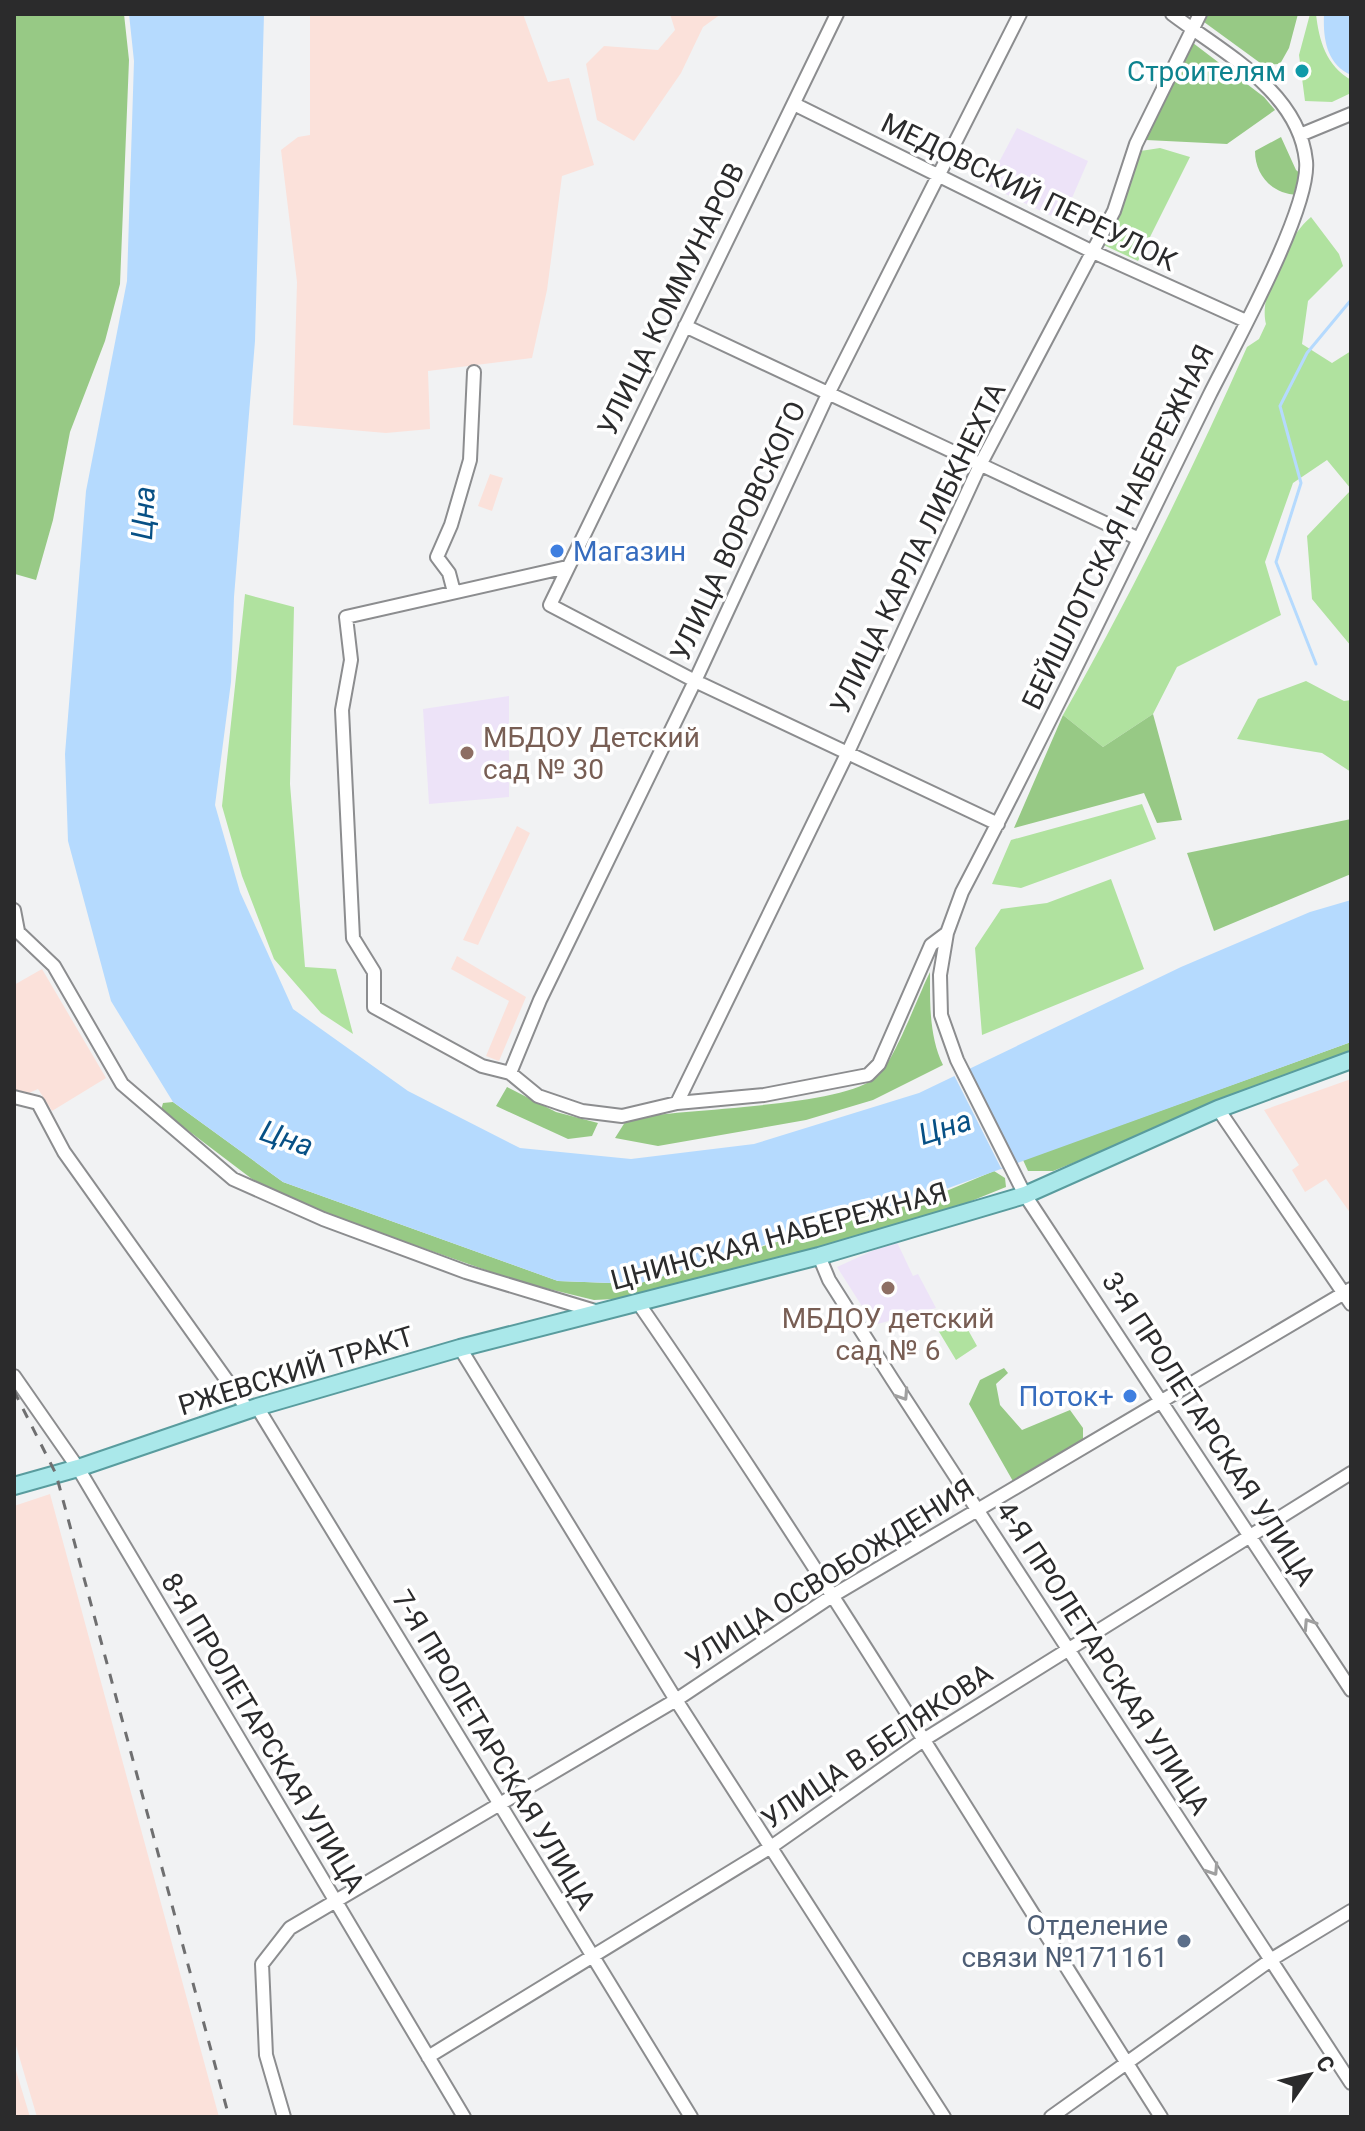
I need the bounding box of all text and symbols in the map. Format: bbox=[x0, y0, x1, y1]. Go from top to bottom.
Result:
place label: Строителям bbox=[1127, 55, 1286, 88]
marker: Строителям bbox=[1293, 62, 1311, 80]
street label: МЕДОВСКИЙ ПЕРЕУЛОК bbox=[876, 106, 1182, 278]
street label: УЛИЦА КОММУНАРОВ bbox=[591, 157, 751, 441]
street label: БЕЙШЛОТСКАЯ НАБЕРЕЖНАЯ bbox=[1015, 339, 1221, 715]
street label: УЛИЦА КАРЛА ЛИБКНЕХТА bbox=[823, 377, 1013, 719]
street label: УЛИЦА ВОРОВСКОГО bbox=[663, 396, 813, 666]
water label: Цна bbox=[124, 485, 162, 541]
place label: Магазин bbox=[573, 535, 686, 568]
marker: Магазин bbox=[548, 542, 566, 560]
place label: МБДОУ Детский сад № 30 bbox=[483, 721, 700, 786]
marker: МБДОУ Детский сад № 30 bbox=[458, 744, 476, 762]
water label: Цна bbox=[914, 1102, 976, 1152]
water label: Цна bbox=[256, 1113, 318, 1163]
street label: ЦНИНСКАЯ НАБЕРЕЖНАЯ bbox=[607, 1175, 951, 1297]
street label: 3-Я ПРОЛЕТАРСКАЯ УЛИЦА bbox=[1095, 1266, 1323, 1592]
marker: МБДОУ детский сад № 6 bbox=[879, 1279, 897, 1297]
place label: МБДОУ детский сад № 6 bbox=[782, 1302, 994, 1367]
street label: РЖЕВСКИЙ ТРАКТ bbox=[174, 1319, 418, 1422]
place label: Поток+ bbox=[1018, 1380, 1114, 1413]
one-way arrow bbox=[893, 1386, 908, 1400]
marker: Поток+ bbox=[1121, 1387, 1139, 1405]
street label: УЛИЦА ОСВОБОЖДЕНИЯ bbox=[680, 1472, 980, 1676]
street label: 4-Я ПРОЛЕТАРСКАЯ УЛИЦА bbox=[989, 1495, 1217, 1821]
street label: 8-Я ПРОЛЕТАРСКАЯ УЛИЦА bbox=[154, 1567, 372, 1899]
street label: 7-Я ПРОЛЕТАРСКАЯ УЛИЦА bbox=[385, 1584, 603, 1916]
one-way arrow bbox=[1303, 1618, 1318, 1633]
street label: УЛИЦА В.БЕЛЯКОВА bbox=[755, 1656, 999, 1836]
one-way arrow bbox=[1203, 1862, 1218, 1876]
place label: Отделение связи №171161 bbox=[961, 1909, 1168, 1974]
marker: Отделение связи №171161 bbox=[1175, 1932, 1193, 1950]
north arrow bbox=[1269, 2035, 1349, 2115]
text: С bbox=[1311, 2051, 1340, 2077]

